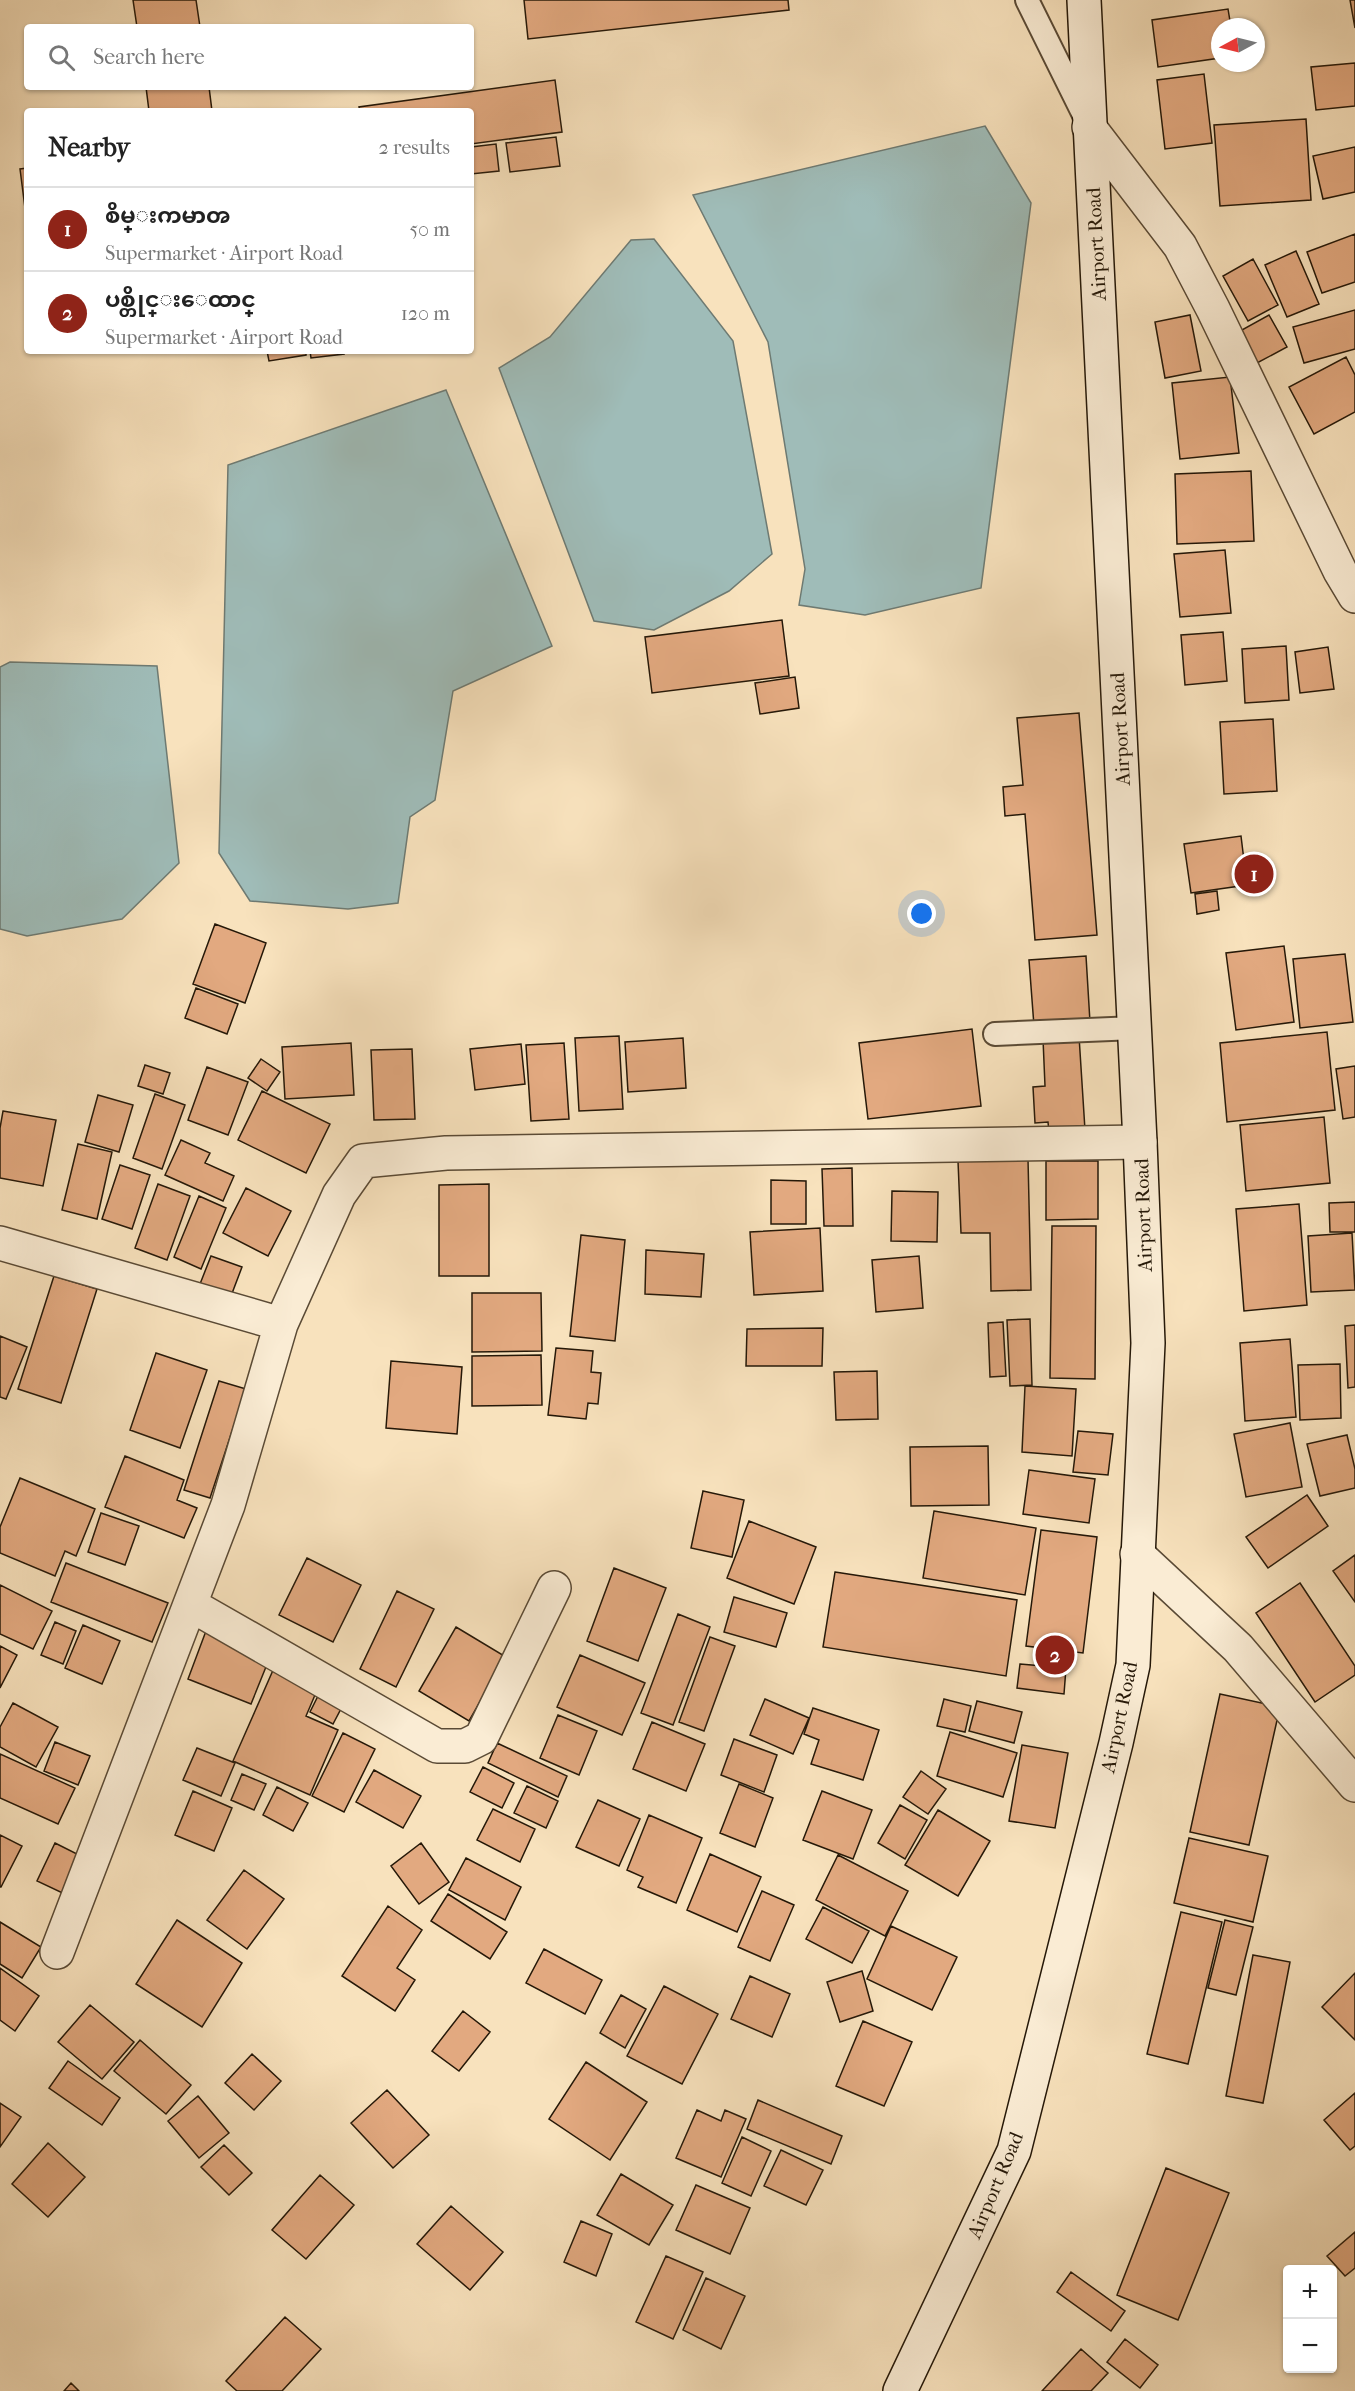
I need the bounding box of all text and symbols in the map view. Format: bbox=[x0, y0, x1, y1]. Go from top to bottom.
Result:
north arrow bbox=[1211, 18, 1265, 72]
search box bbox=[24, 24, 474, 90]
icon: search bbox=[45, 41, 78, 74]
text: Search here bbox=[93, 44, 205, 70]
text: Nearby bbox=[48, 132, 130, 163]
text: 2 results bbox=[379, 136, 450, 159]
street label: Airport Road bbox=[1082, 186, 1111, 302]
text: စိမ္းကမာၻ bbox=[105, 203, 230, 229]
text: 1 bbox=[64, 218, 71, 241]
text: 50 m bbox=[409, 218, 450, 241]
text: Supermarket · Airport Road bbox=[105, 242, 343, 265]
text: ပစ္တိုင္းေထာင္ bbox=[105, 287, 256, 313]
text: 2 bbox=[62, 302, 73, 325]
text: 120 m bbox=[401, 302, 450, 325]
text: Supermarket · Airport Road bbox=[105, 326, 343, 349]
street label: Airport Road bbox=[1106, 671, 1135, 787]
pin: 1 bbox=[1234, 852, 1274, 896]
your location bbox=[907, 899, 936, 928]
street label: Airport Road bbox=[1130, 1157, 1157, 1273]
pin: 2 bbox=[1036, 1632, 1074, 1678]
street label: Airport Road bbox=[1096, 1658, 1143, 1776]
street label: Airport Road bbox=[962, 2128, 1029, 2243]
map controls bbox=[1283, 2265, 1337, 2373]
button: + bbox=[1283, 2265, 1337, 2319]
button: − bbox=[1283, 2319, 1337, 2373]

